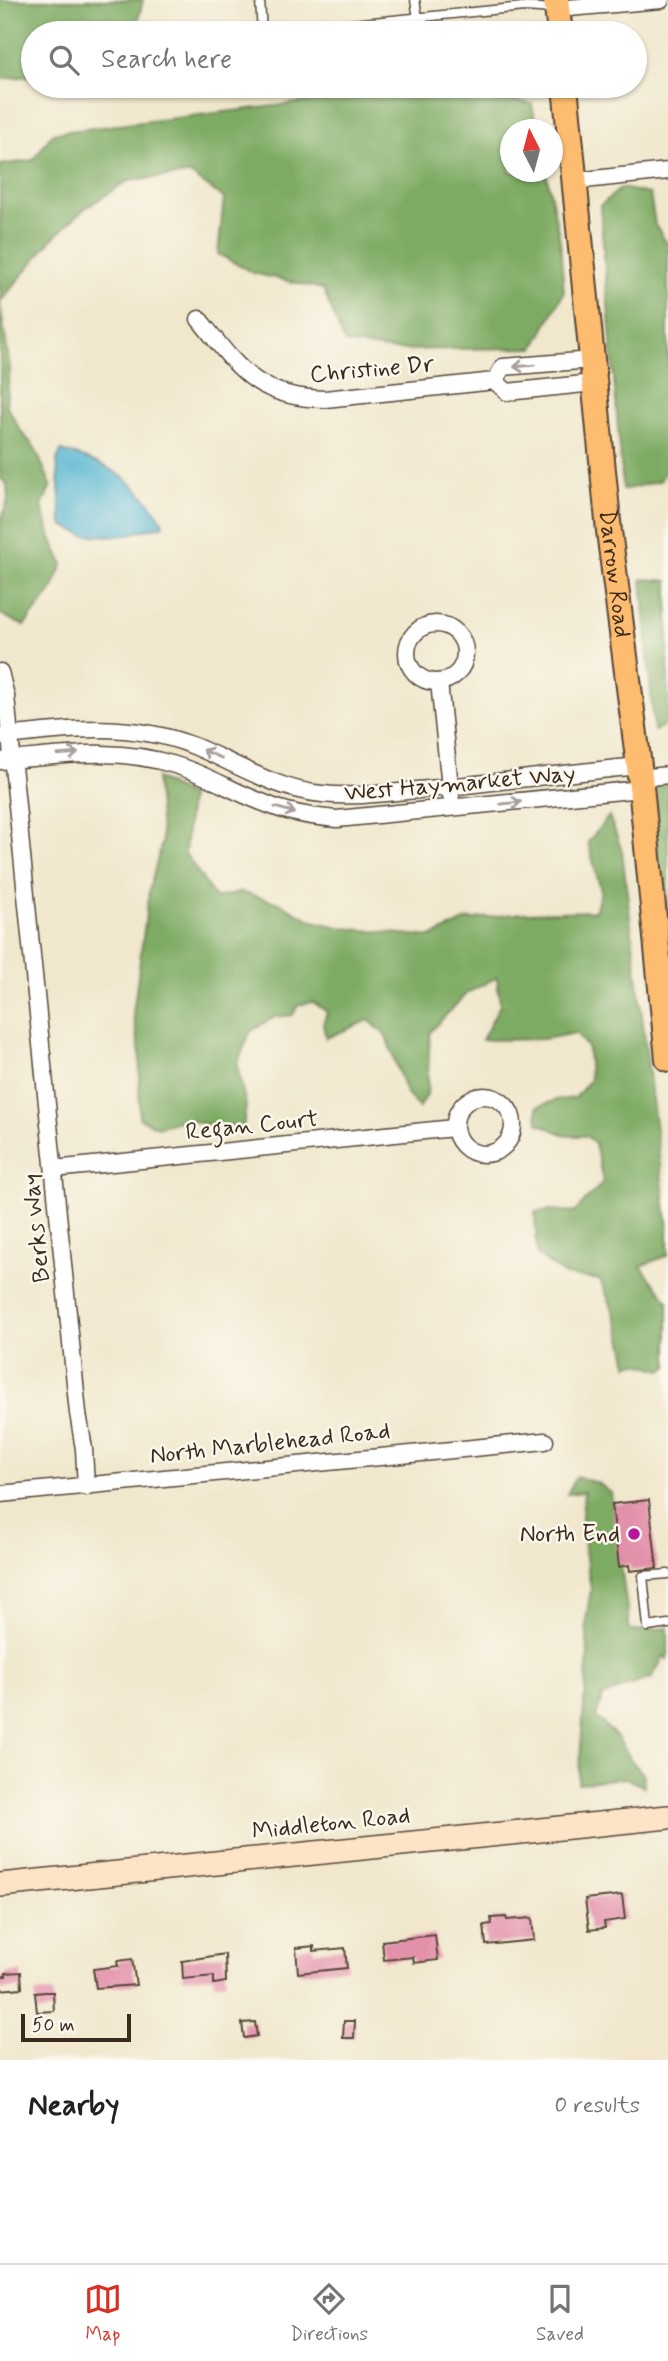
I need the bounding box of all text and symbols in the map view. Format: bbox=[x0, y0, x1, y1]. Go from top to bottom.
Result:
search box bbox=[21, 21, 647, 98]
icon: search bbox=[45, 41, 83, 79]
text: Search here bbox=[101, 43, 232, 77]
north arrow bbox=[500, 119, 563, 182]
street label: Christine Dr bbox=[309, 349, 436, 391]
one-way arrow bbox=[513, 359, 536, 372]
street label: Darrow Road bbox=[591, 508, 638, 639]
one-way arrow bbox=[56, 747, 79, 760]
one-way arrow bbox=[202, 747, 223, 760]
street label: West Haymarket Way bbox=[343, 758, 577, 810]
one-way arrow bbox=[499, 796, 521, 809]
one-way arrow bbox=[273, 804, 296, 817]
street label: Regan Court bbox=[184, 1104, 320, 1151]
street label: Berks Way bbox=[16, 1172, 58, 1284]
street label: North Marblehead Road bbox=[148, 1416, 392, 1472]
place label: North End bbox=[520, 1519, 620, 1550]
marker: North End bbox=[626, 1526, 642, 1542]
street label: Middleton Road bbox=[250, 1800, 412, 1848]
scale bar bbox=[21, 2011, 131, 2043]
text: 50 m bbox=[32, 2013, 75, 2038]
text: Nearby bbox=[28, 2086, 119, 2125]
text: 0 results bbox=[554, 2091, 640, 2121]
tab: Map bbox=[84, 2280, 122, 2347]
tab: Directions bbox=[290, 2280, 368, 2347]
tab: Saved bbox=[536, 2280, 584, 2347]

